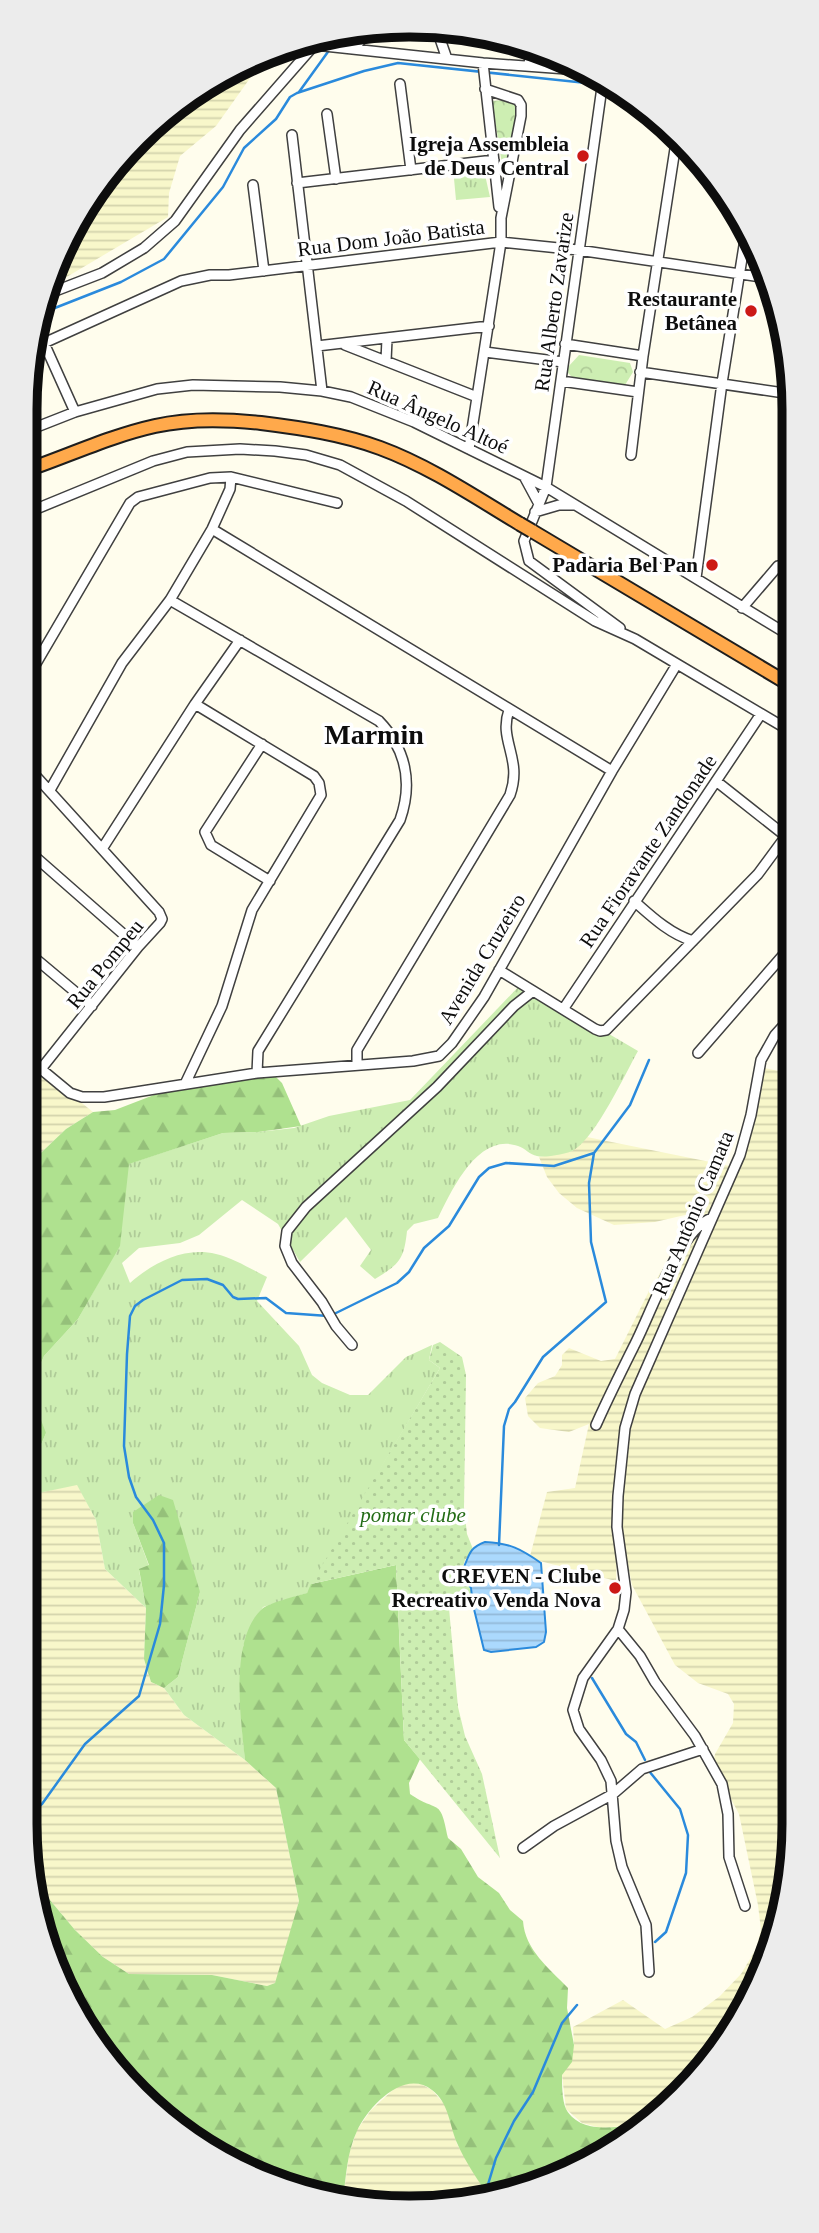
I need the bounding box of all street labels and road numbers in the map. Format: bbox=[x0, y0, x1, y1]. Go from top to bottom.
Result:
street label: Rua Alberto Zavarize bbox=[530, 211, 578, 393]
street label: Rua Dom João Batista bbox=[296, 215, 487, 261]
street label: Rua Ângelo Altoé bbox=[364, 375, 512, 459]
street label: Rua Fioravante Zandonade bbox=[574, 750, 722, 952]
street label: Avenida Cruzeiro bbox=[434, 889, 530, 1029]
street label: Rua Pompeu bbox=[62, 914, 149, 1013]
street label: Rua Antônio Camata bbox=[648, 1127, 739, 1299]

